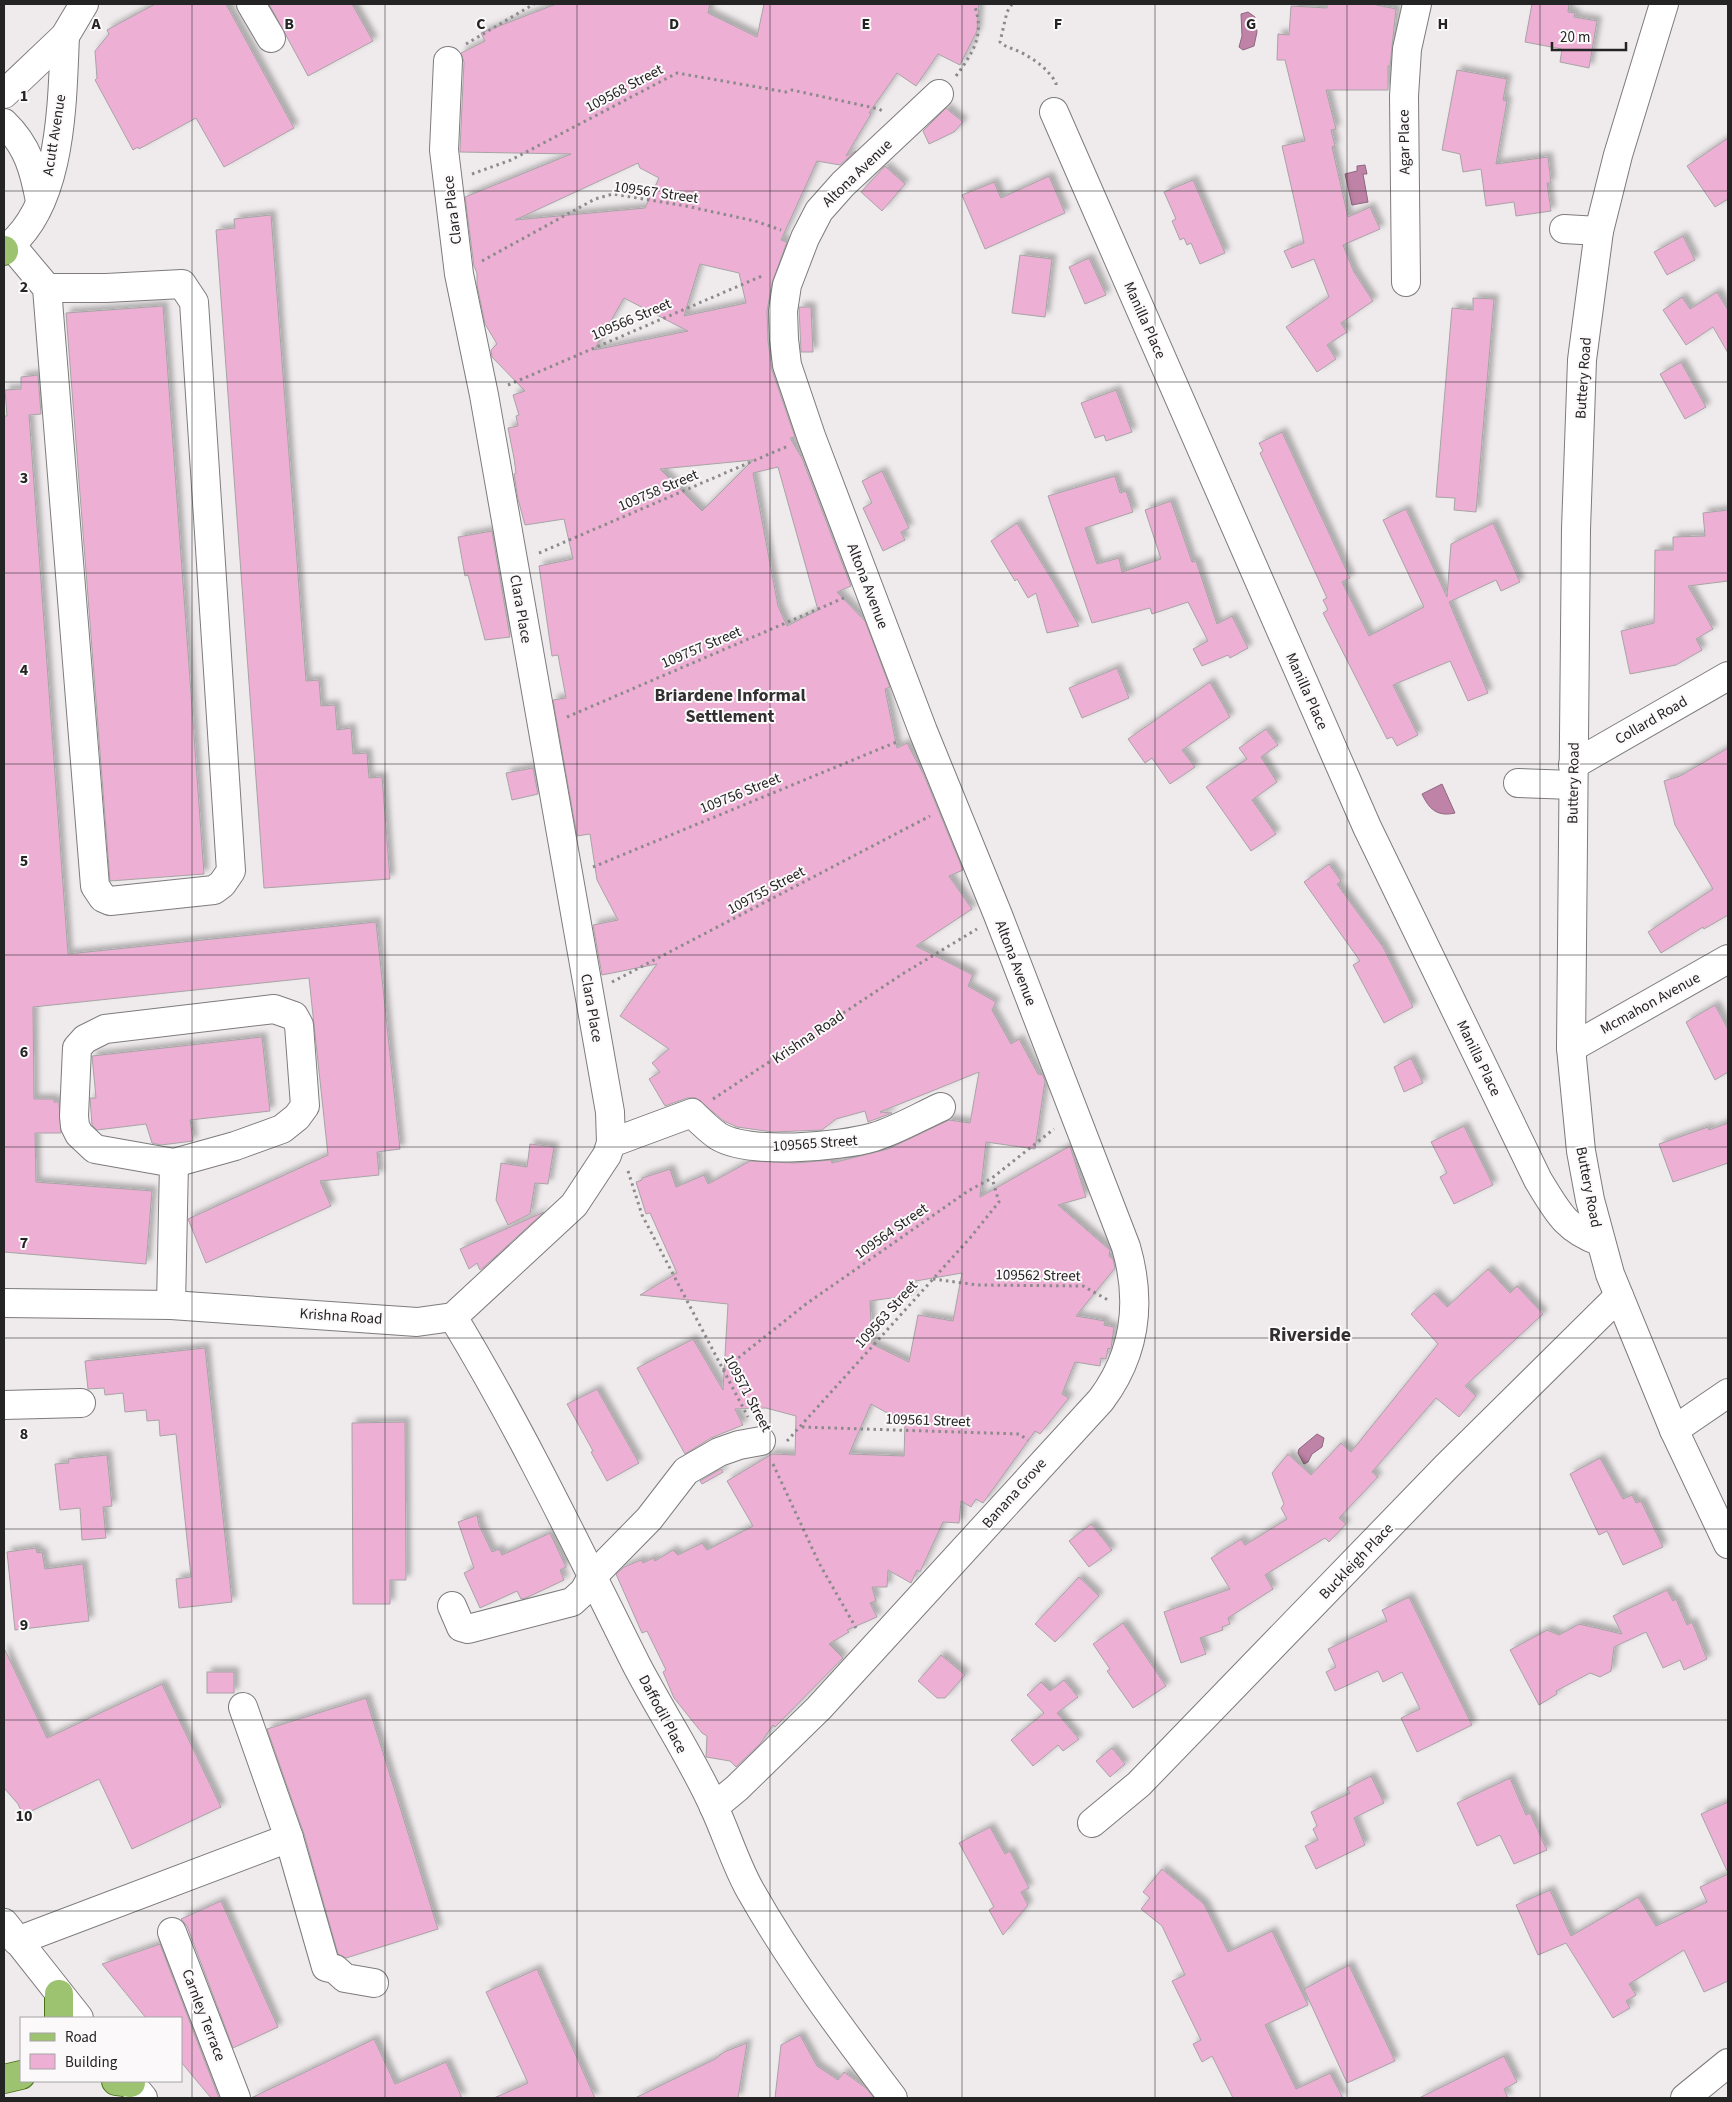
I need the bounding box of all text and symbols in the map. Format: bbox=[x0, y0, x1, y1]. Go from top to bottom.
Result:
text: A bbox=[90, 13, 101, 35]
text: B bbox=[284, 13, 294, 35]
text: C bbox=[476, 13, 486, 35]
text: D bbox=[669, 13, 679, 35]
text: E bbox=[862, 13, 870, 35]
text: F bbox=[1054, 13, 1062, 35]
text: G bbox=[1246, 13, 1256, 35]
text: H bbox=[1438, 13, 1448, 35]
scale bar bbox=[1552, 20, 1626, 52]
text: 20 m bbox=[1560, 27, 1590, 48]
street label: 109568 Street bbox=[582, 59, 667, 118]
text: 1 bbox=[20, 85, 28, 107]
street label: Acutt Avenue bbox=[38, 93, 71, 177]
street label: Agar Place bbox=[1393, 109, 1416, 175]
street label: Altona Avenue bbox=[818, 135, 897, 212]
street label: Clara Place bbox=[438, 174, 467, 246]
street label: 109567 Street bbox=[612, 176, 700, 209]
text: 2 bbox=[20, 276, 28, 298]
street label: Manilla Place bbox=[1118, 278, 1171, 362]
street label: 109566 Street bbox=[588, 293, 675, 346]
street label: Buttery Road bbox=[1570, 336, 1597, 420]
street label: 109758 Street bbox=[615, 464, 702, 517]
text: 3 bbox=[20, 467, 28, 489]
street label: Altona Avenue bbox=[842, 540, 893, 632]
street label: Clara Place bbox=[504, 573, 537, 645]
street label: 109757 Street bbox=[658, 621, 745, 674]
street label: Manilla Place bbox=[1280, 649, 1333, 733]
text: 4 bbox=[20, 659, 29, 681]
district label: Briardene Informal Settlement bbox=[654, 683, 806, 729]
street label: Collard Road bbox=[1611, 691, 1691, 750]
street label: Buttery Road bbox=[1562, 742, 1585, 824]
street label: 109756 Street bbox=[697, 768, 784, 819]
text: 5 bbox=[20, 850, 28, 872]
street label: 109755 Street bbox=[724, 861, 809, 920]
street label: Altona Avenue bbox=[990, 917, 1041, 1009]
street label: Mcmahon Avenue bbox=[1596, 967, 1704, 1040]
street label: Clara Place bbox=[575, 972, 608, 1044]
street label: Krishna Road bbox=[768, 1006, 849, 1069]
street label: Manilla Place bbox=[1451, 1017, 1506, 1100]
text: 6 bbox=[20, 1041, 28, 1063]
street label: 109565 Street bbox=[772, 1130, 858, 1157]
street label: Buttery Road bbox=[1570, 1145, 1607, 1229]
street label: 109564 Street bbox=[850, 1198, 932, 1264]
text: 7 bbox=[20, 1232, 28, 1254]
street label: 109562 Street bbox=[995, 1264, 1081, 1287]
street label: 109563 Street bbox=[850, 1276, 923, 1353]
street label: Krishna Road bbox=[299, 1303, 383, 1330]
district label: Riverside bbox=[1269, 1321, 1351, 1349]
street label: 109571 Street bbox=[718, 1351, 777, 1436]
street label: 109561 Street bbox=[885, 1409, 971, 1432]
text: 8 bbox=[20, 1423, 28, 1445]
street label: Banana Grove bbox=[977, 1454, 1052, 1533]
street label: Buckleigh Place bbox=[1315, 1519, 1398, 1604]
text: 9 bbox=[20, 1614, 28, 1636]
street label: Daffodil Place bbox=[633, 1671, 692, 1757]
text: 10 bbox=[16, 1805, 32, 1827]
street label: Carnley Terrace bbox=[176, 1966, 231, 2064]
legend bbox=[20, 2017, 182, 2082]
text: Road bbox=[65, 2027, 97, 2048]
text: Building bbox=[65, 2052, 118, 2073]

